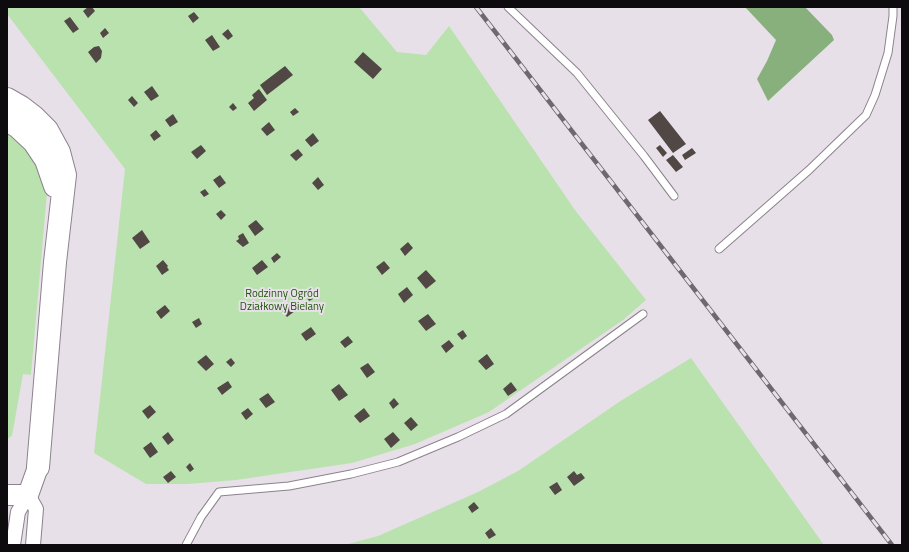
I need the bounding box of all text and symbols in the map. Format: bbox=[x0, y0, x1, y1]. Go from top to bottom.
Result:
park label: Rodzinny Ogród Działkowy Bielany bbox=[240, 287, 324, 313]

